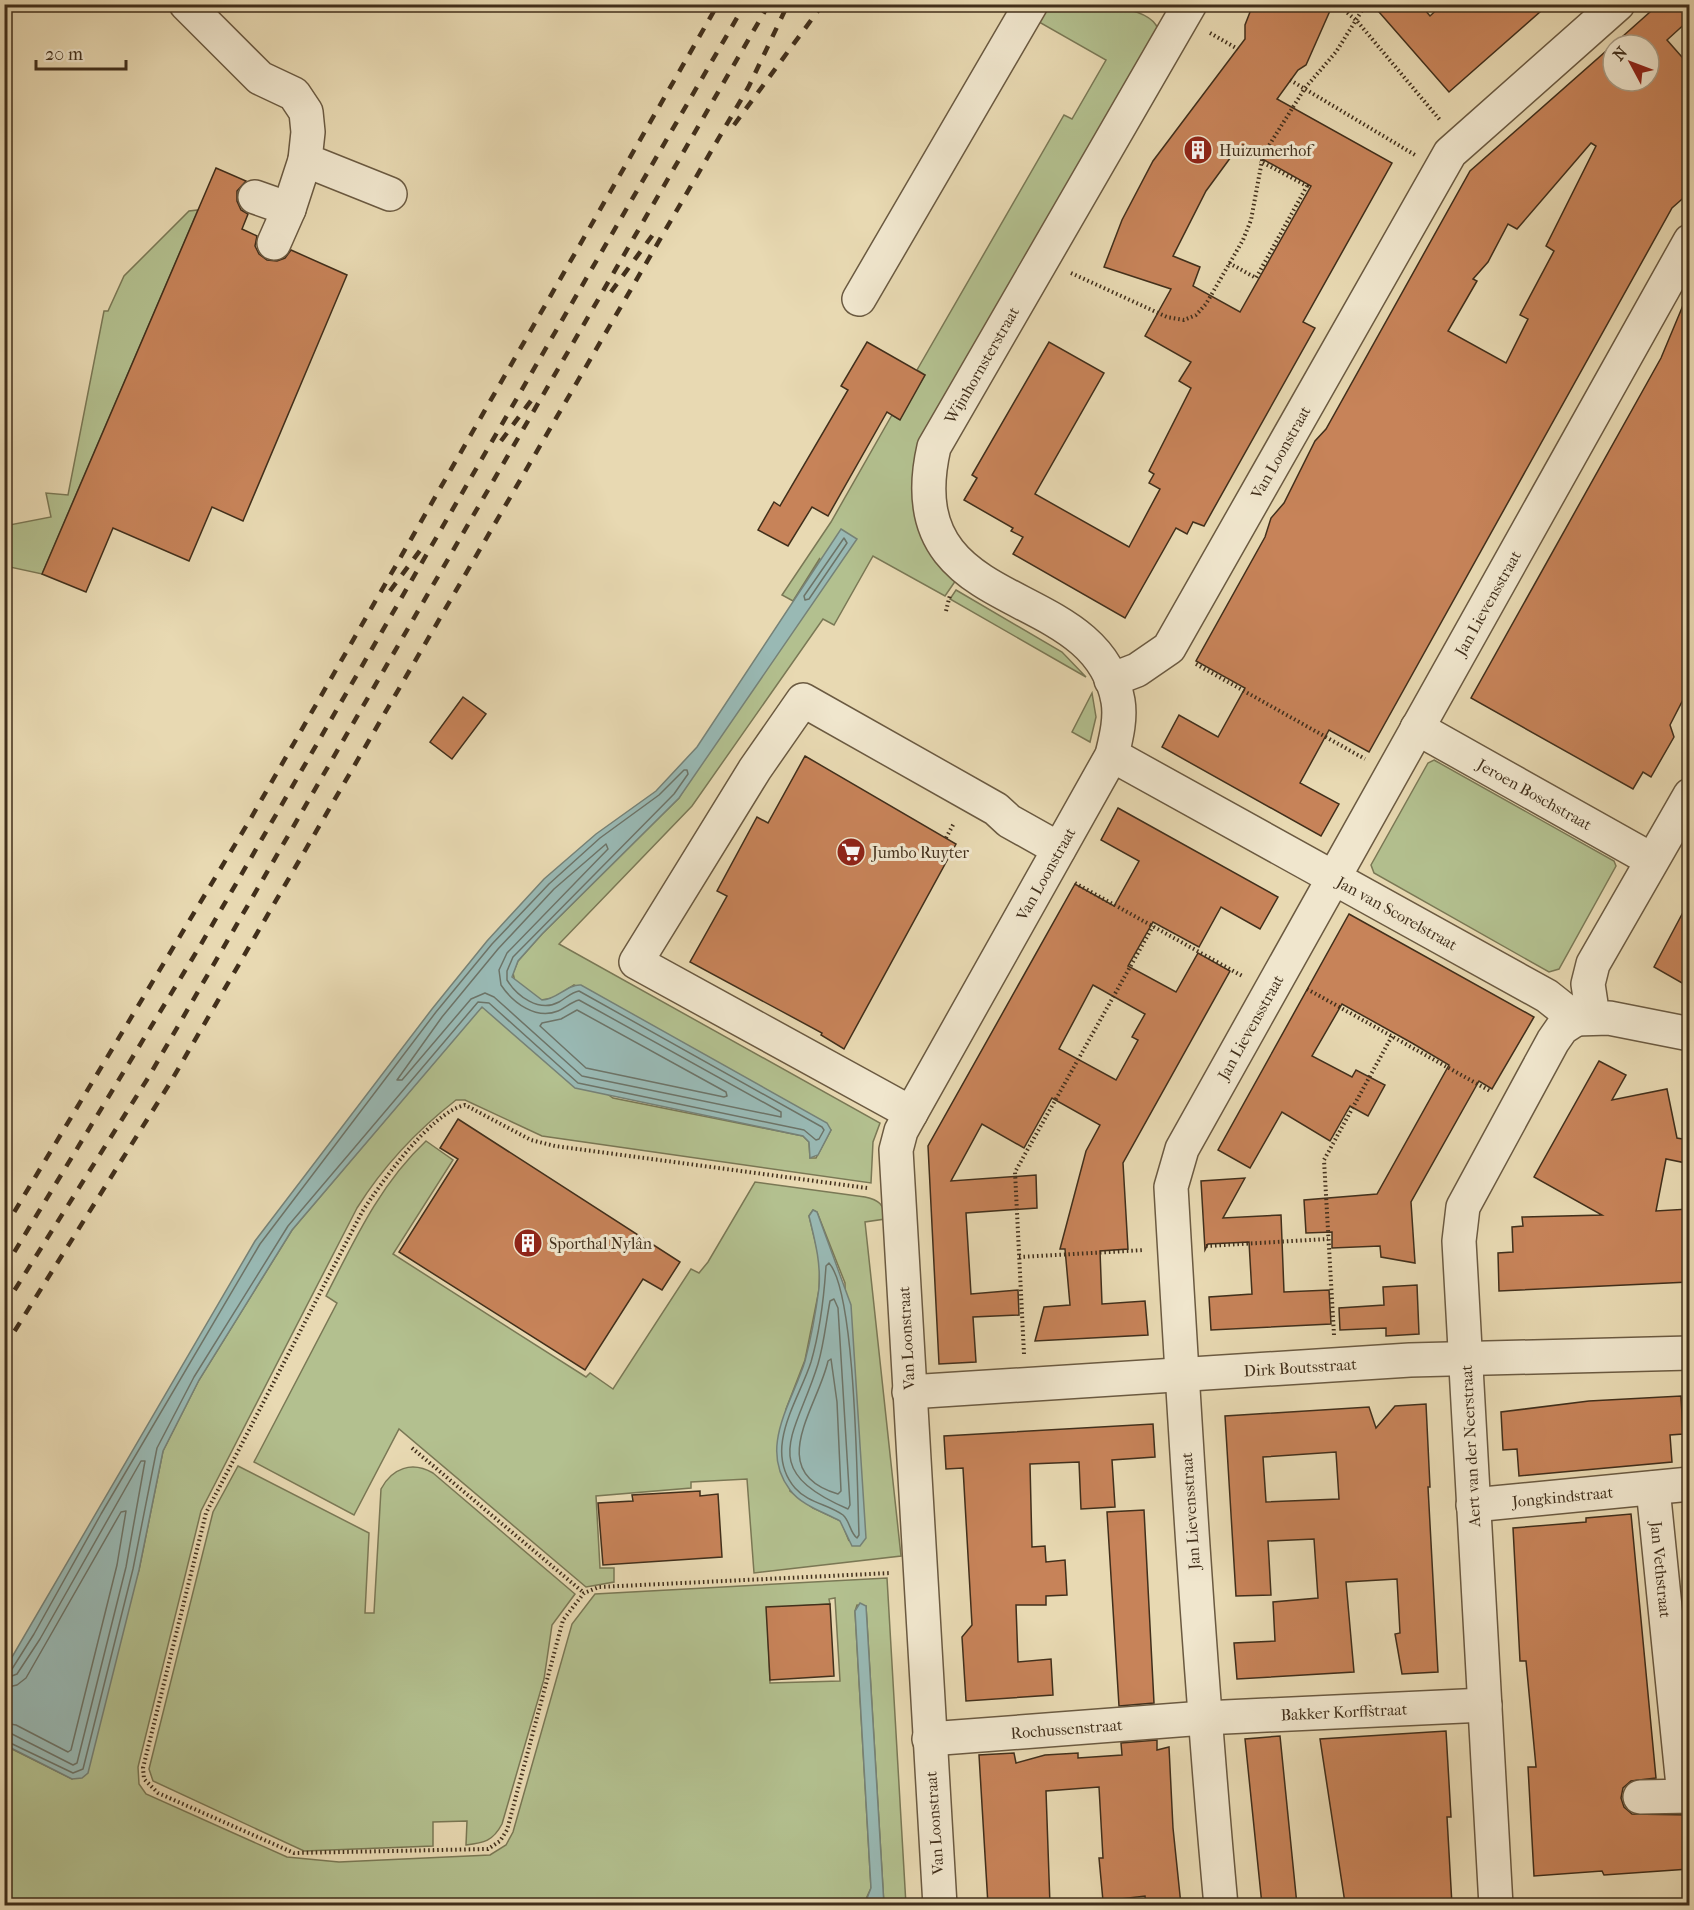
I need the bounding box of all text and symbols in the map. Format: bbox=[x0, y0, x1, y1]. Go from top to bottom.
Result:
scale bar bbox=[36, 33, 126, 71]
north arrow bbox=[1601, 33, 1661, 93]
text: N bbox=[1609, 42, 1632, 64]
text: 20 m bbox=[45, 44, 83, 65]
building icon: Huizumerhof bbox=[1182, 134, 1214, 166]
place label: Huizumerhof bbox=[1219, 141, 1315, 160]
street label: Wijnhornsterstraat bbox=[940, 303, 1023, 428]
street label: Van Loonstraat bbox=[1246, 402, 1315, 503]
street label: Jan Lievensstraat bbox=[1450, 547, 1525, 661]
street label: Jeroen Boschstraat bbox=[1472, 754, 1595, 834]
street label: Van Loonstraat bbox=[1012, 824, 1080, 925]
supermarket icon: Jumbo Ruyter bbox=[835, 836, 867, 868]
place label: Jumbo Ruyter bbox=[870, 843, 969, 862]
street label: Jan van Scorelstraat bbox=[1331, 871, 1461, 955]
street label: Jan Lievensstraat bbox=[1213, 971, 1288, 1085]
building icon: Sporthal Nylân bbox=[512, 1227, 544, 1259]
place label: Sporthal Nylân bbox=[549, 1234, 653, 1253]
street label: Van Loonstraat bbox=[894, 1285, 919, 1391]
street label: Dirk Boutsstraat bbox=[1243, 1354, 1358, 1381]
street label: Aert van der Neerstraat bbox=[1457, 1364, 1484, 1529]
street label: Jan Lievensstraat bbox=[1177, 1451, 1204, 1572]
street label: Jongkindstraat bbox=[1509, 1482, 1614, 1511]
street label: Jan Vethstraat bbox=[1646, 1518, 1675, 1619]
street label: Bakker Korffstraat bbox=[1280, 1700, 1408, 1724]
street label: Rochussenstraat bbox=[1010, 1715, 1124, 1743]
street label: Van Loonstraat bbox=[921, 1770, 948, 1876]

